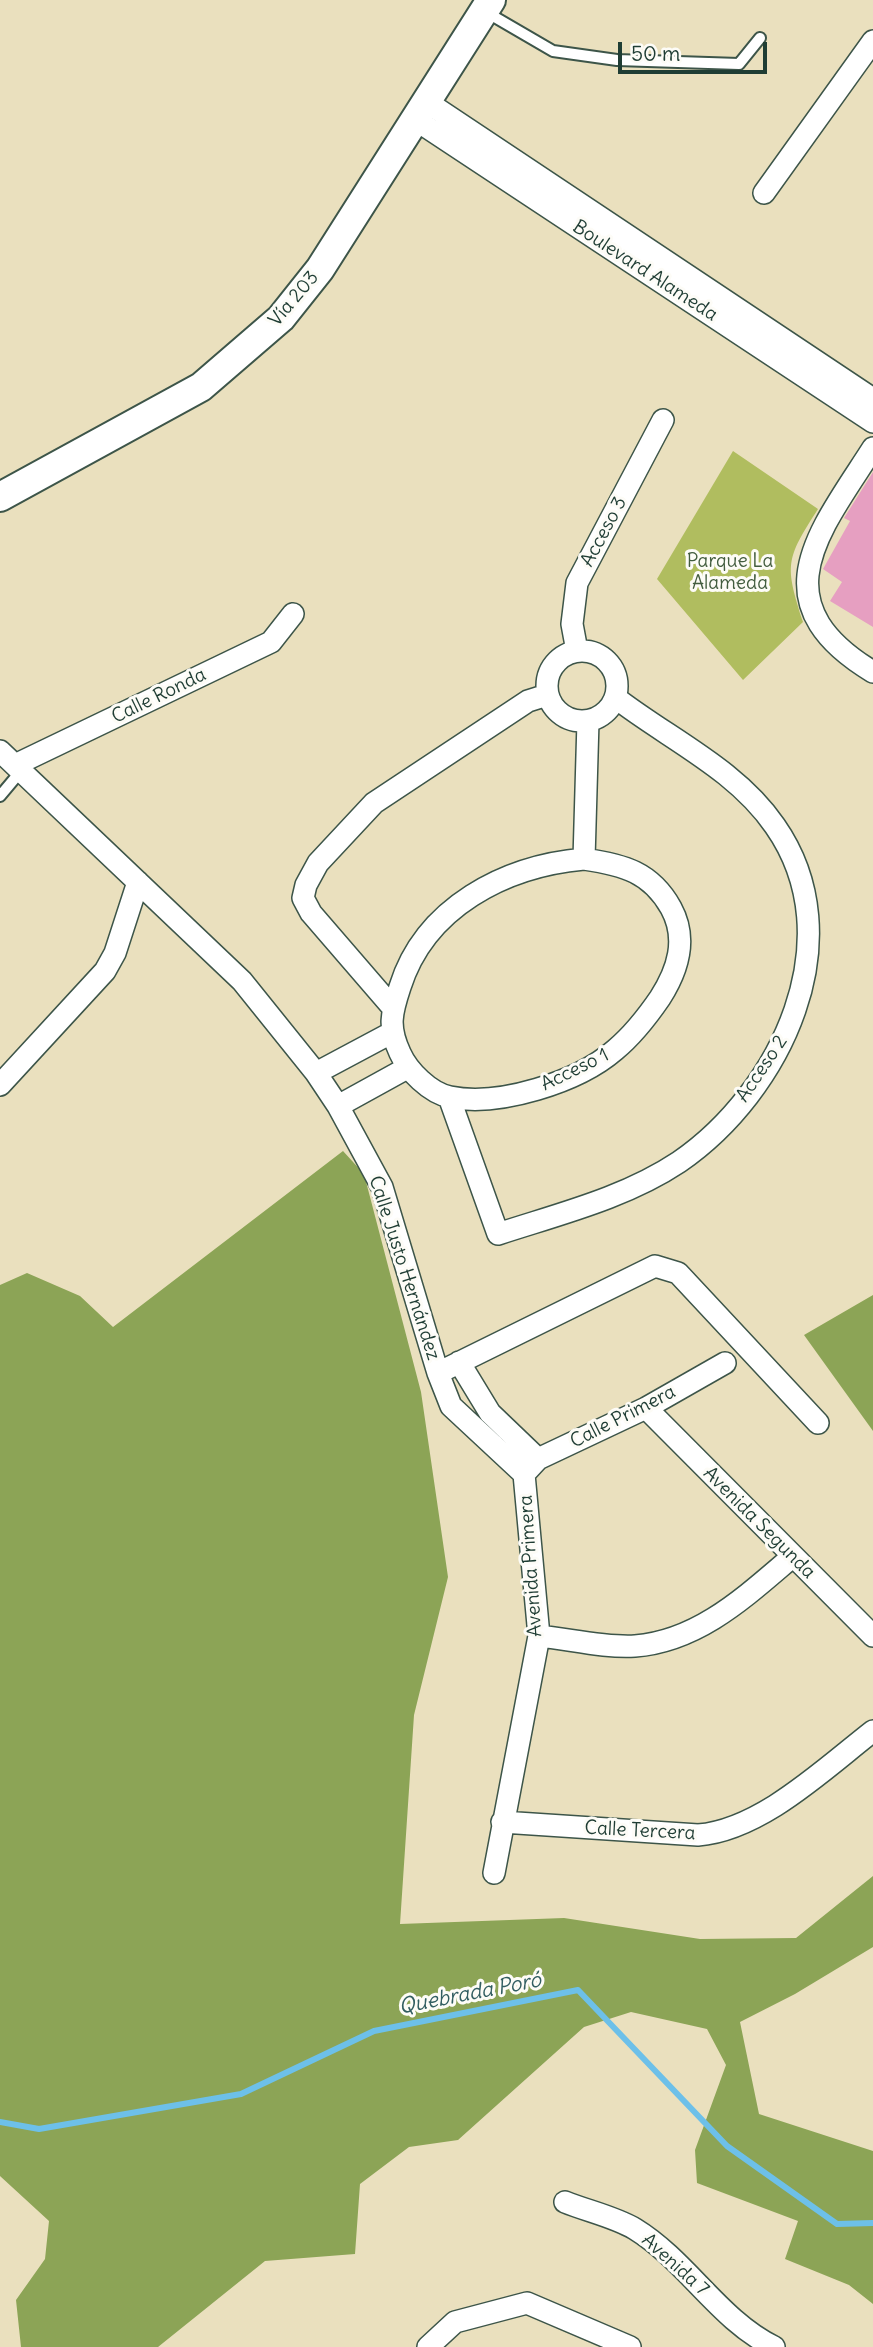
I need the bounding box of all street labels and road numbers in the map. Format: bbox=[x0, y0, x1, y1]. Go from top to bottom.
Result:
street label: Boulevard Alameda bbox=[568, 216, 722, 326]
street label: Vía 203 bbox=[264, 267, 324, 331]
street label: Acceso 3 bbox=[576, 493, 632, 571]
street label: Calle Ronda bbox=[108, 663, 210, 729]
street label: Acceso 2 bbox=[731, 1031, 793, 1107]
street label: Acceso 1 bbox=[537, 1044, 613, 1096]
street label: Calle Justo Hernández bbox=[363, 1173, 445, 1363]
street label: Calle Primera bbox=[567, 1381, 679, 1453]
street label: Avenida Segunda bbox=[698, 1462, 820, 1584]
street label: Avenida Primera bbox=[515, 1494, 547, 1638]
street label: Calle Tercera bbox=[584, 1817, 696, 1845]
street label: Avenida 7 bbox=[637, 2229, 713, 2301]

